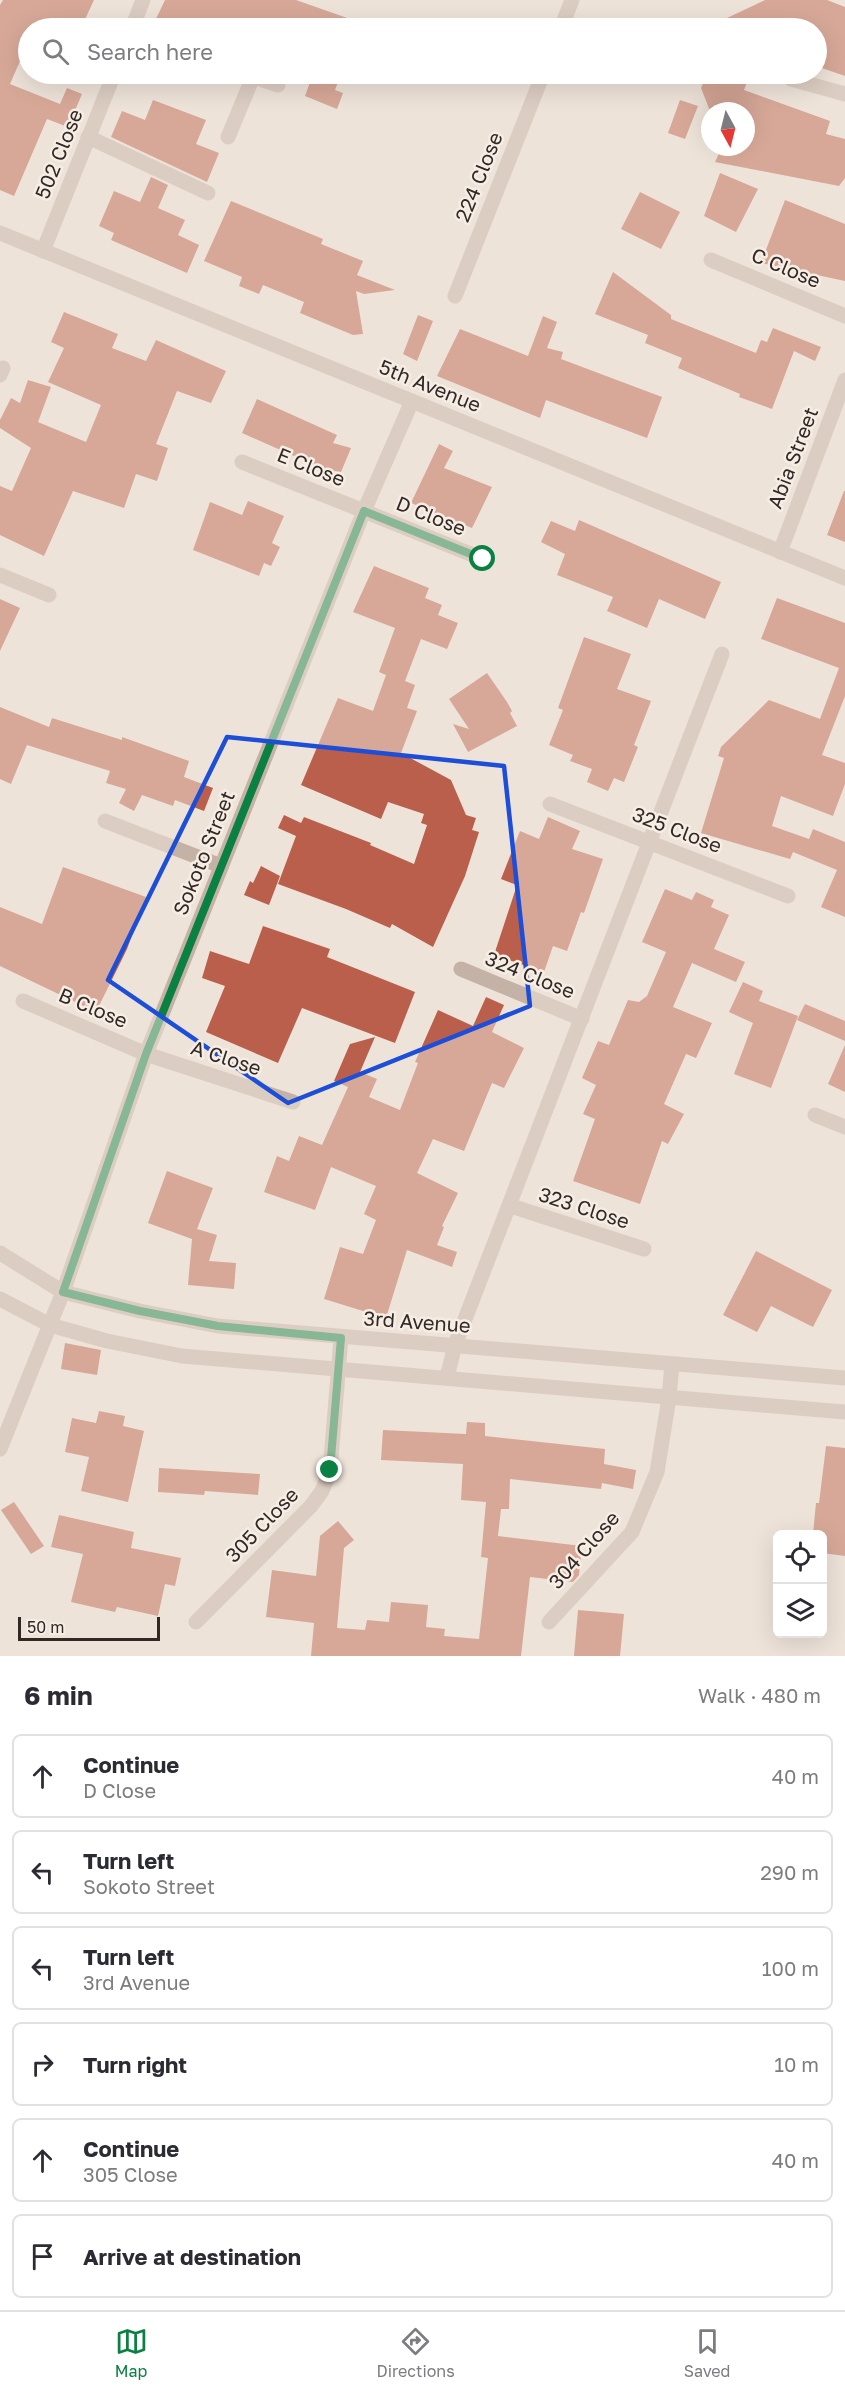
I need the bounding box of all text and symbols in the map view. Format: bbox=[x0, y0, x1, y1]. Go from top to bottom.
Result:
search box bbox=[18, 18, 827, 84]
icon: search bbox=[39, 35, 72, 68]
text: Search here bbox=[87, 38, 213, 65]
north arrow bbox=[701, 102, 755, 156]
street label: 502 Close bbox=[29, 105, 87, 202]
street label: 224 Close bbox=[449, 128, 507, 225]
street label: C Close bbox=[748, 242, 824, 292]
street label: 5th Avenue bbox=[376, 354, 485, 416]
street label: Abia Street bbox=[762, 404, 822, 512]
street label: E Close bbox=[274, 442, 349, 491]
street label: D Close bbox=[393, 490, 470, 540]
route start bbox=[469, 545, 495, 571]
street label: Sokoto Street bbox=[167, 787, 239, 918]
street label: 325 Close bbox=[629, 801, 725, 857]
street label: 324 Close bbox=[482, 945, 579, 1003]
street label: B Close bbox=[55, 982, 131, 1032]
street label: A Close bbox=[188, 1034, 264, 1080]
street label: 323 Close bbox=[536, 1181, 633, 1233]
street label: 3rd Avenue bbox=[363, 1305, 471, 1337]
route end bbox=[316, 1456, 342, 1482]
street label: 305 Close bbox=[220, 1482, 303, 1567]
street label: 304 Close bbox=[543, 1506, 624, 1593]
map controls bbox=[773, 1530, 827, 1638]
button: locate bbox=[773, 1530, 827, 1584]
button: layers bbox=[773, 1584, 827, 1638]
scale bar bbox=[18, 1614, 160, 1642]
text: 50 m bbox=[27, 1617, 64, 1637]
text: 6 min bbox=[24, 1680, 93, 1711]
text: Walk · 480 m bbox=[698, 1683, 821, 1707]
text: Continue bbox=[83, 1751, 179, 1778]
icon: ahead bbox=[26, 1760, 59, 1793]
text: 40 m bbox=[772, 1764, 819, 1788]
text: D Close bbox=[83, 1778, 156, 1802]
text: Turn left bbox=[83, 1847, 174, 1874]
icon: left bbox=[26, 1856, 59, 1889]
text: 290 m bbox=[760, 1860, 819, 1884]
text: Sokoto Street bbox=[83, 1874, 215, 1898]
text: Turn left bbox=[83, 1943, 174, 1970]
icon: left bbox=[26, 1952, 59, 1985]
text: 100 m bbox=[762, 1956, 819, 1980]
text: 3rd Avenue bbox=[83, 1970, 190, 1994]
icon: right bbox=[26, 2048, 59, 2081]
text: Turn right bbox=[83, 2051, 187, 2078]
text: 10 m bbox=[774, 2052, 819, 2076]
text: Continue bbox=[83, 2135, 179, 2162]
icon: ahead bbox=[26, 2144, 59, 2177]
text: 40 m bbox=[772, 2148, 819, 2172]
text: 305 Close bbox=[83, 2162, 178, 2186]
icon: arrive bbox=[26, 2240, 59, 2273]
text: Arrive at destination bbox=[83, 2243, 301, 2270]
tab: Map bbox=[115, 2325, 148, 2381]
tab: Directions bbox=[377, 2325, 455, 2381]
tab: Saved bbox=[684, 2325, 730, 2381]

